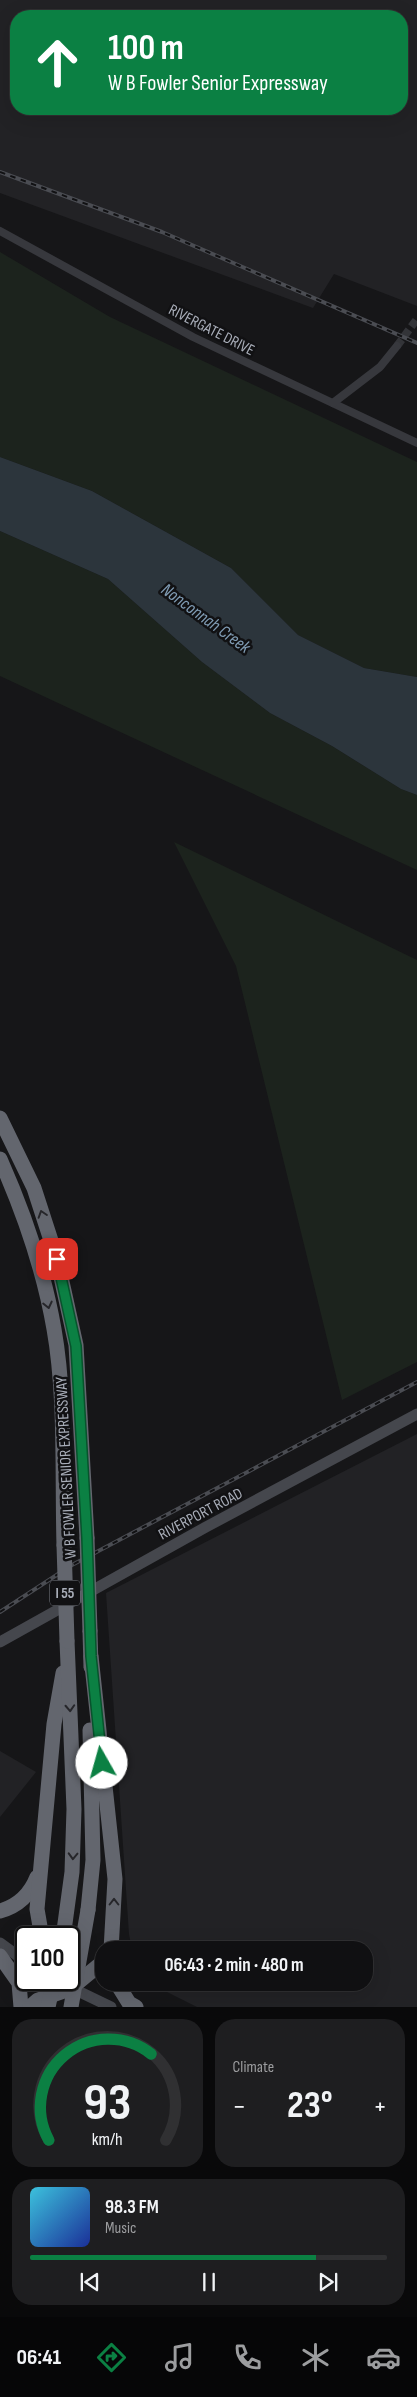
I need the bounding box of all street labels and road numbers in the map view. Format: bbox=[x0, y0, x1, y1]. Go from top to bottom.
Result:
street label: RIVERGATE DRIVE bbox=[165, 301, 257, 360]
street label: W B FOWLER SENIOR EXPRESSWAY bbox=[52, 1376, 81, 1560]
street label: RIVERPORT ROAD bbox=[155, 1484, 246, 1544]
road number: I 55 bbox=[50, 1580, 80, 1606]

